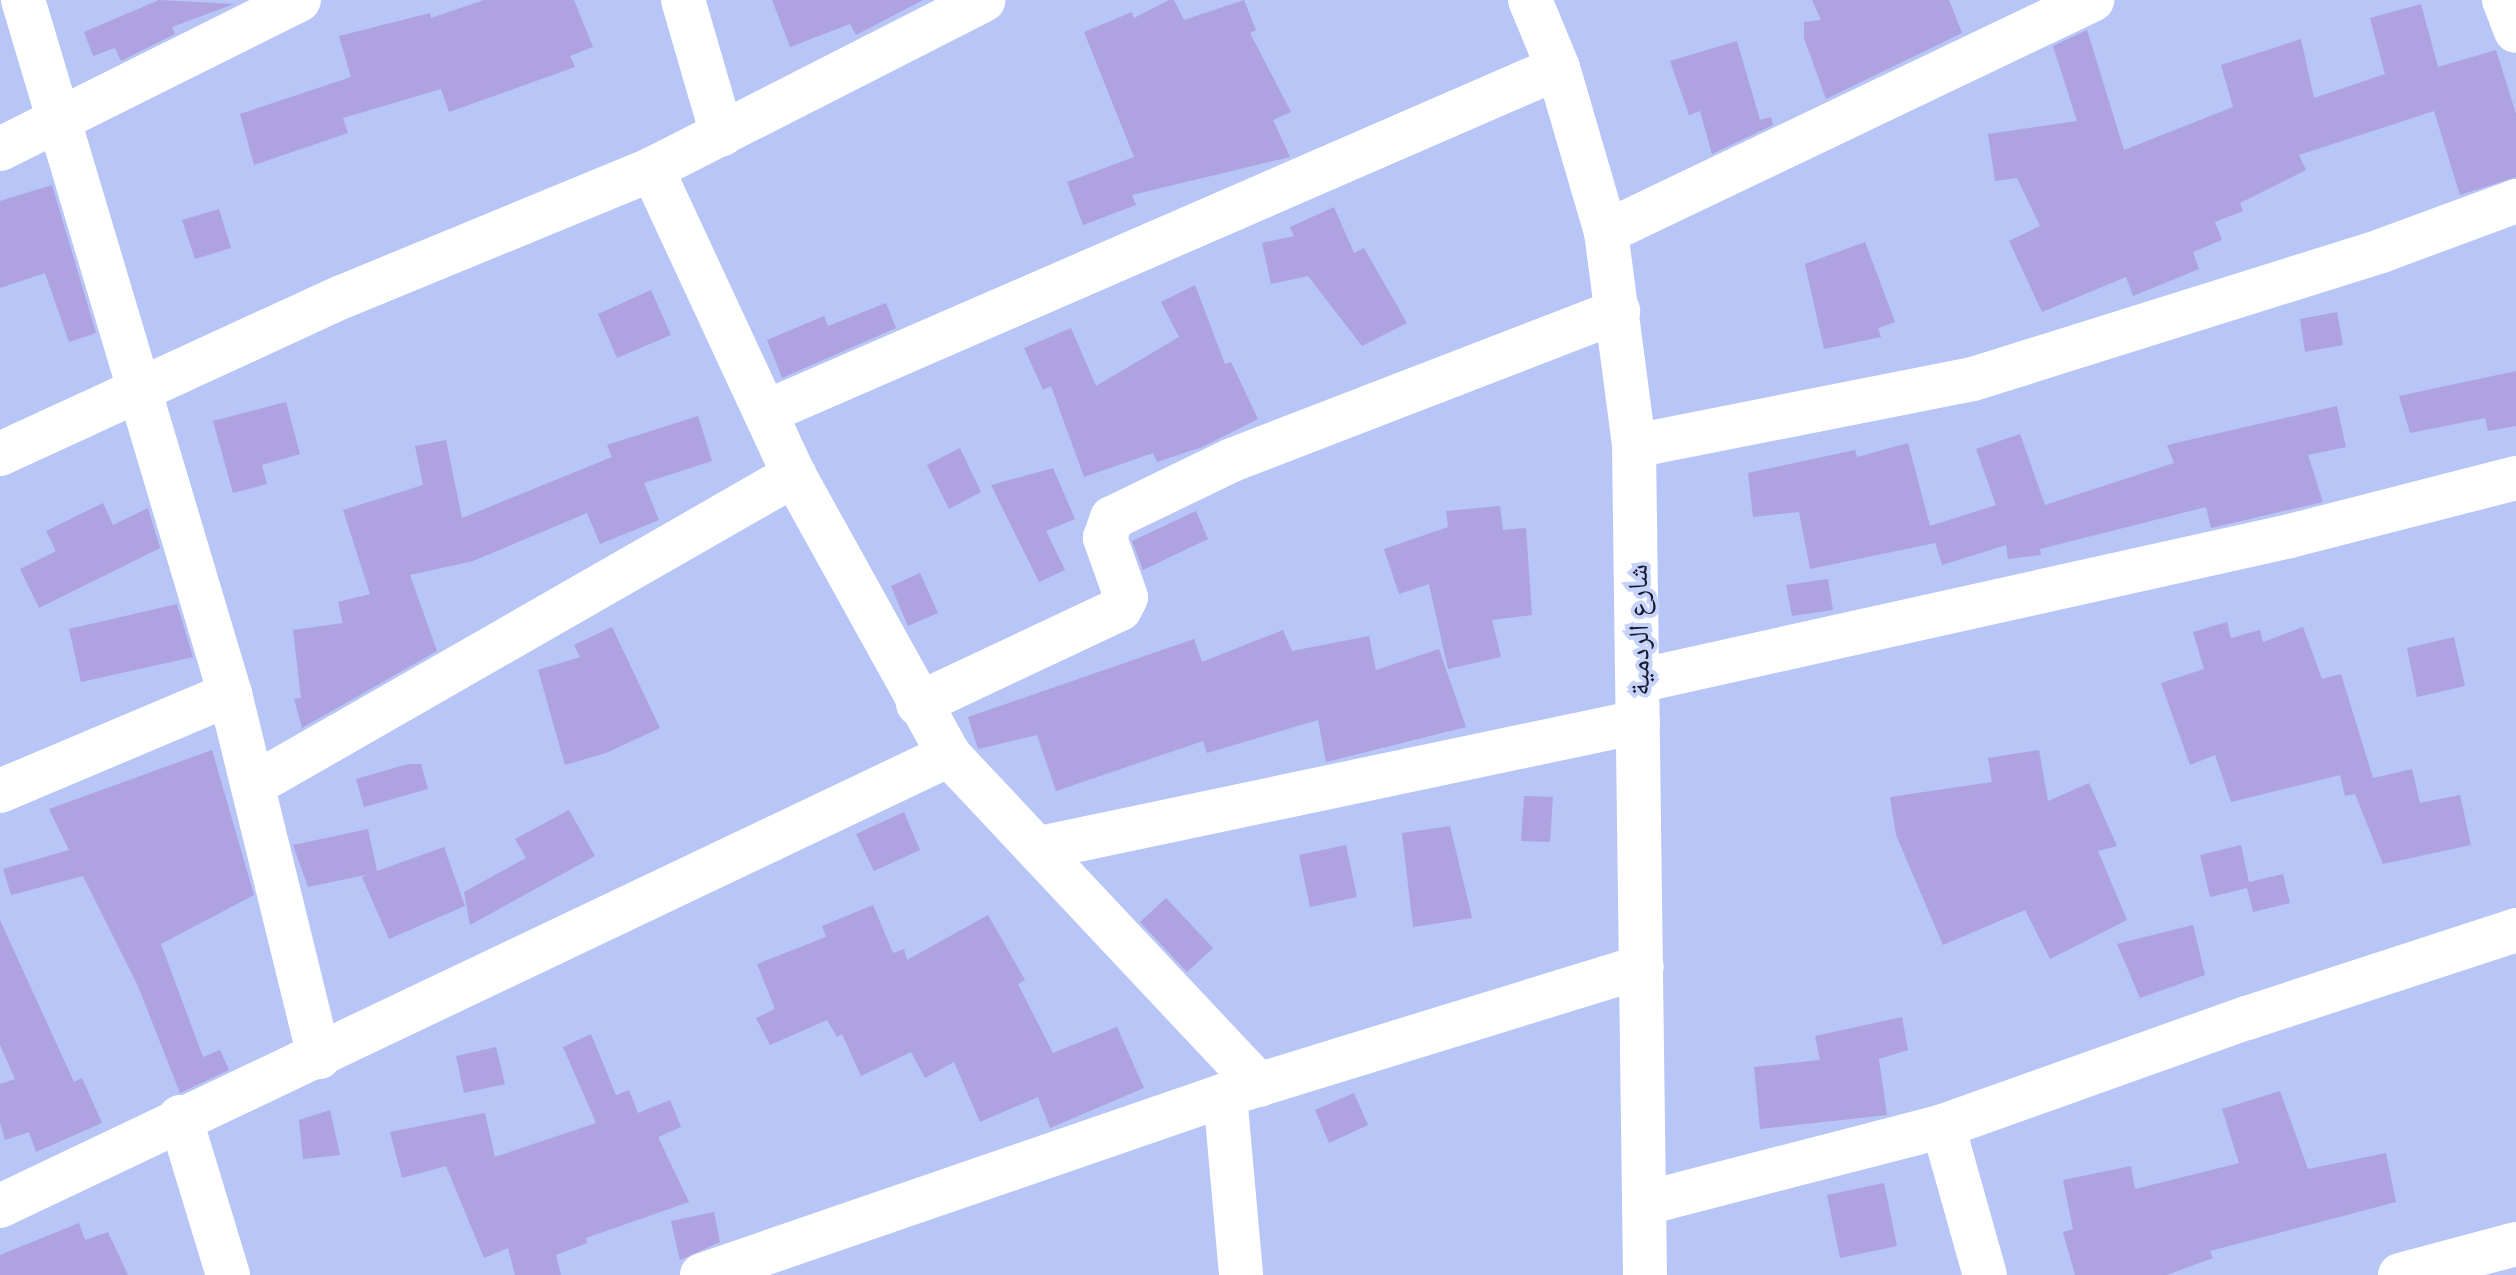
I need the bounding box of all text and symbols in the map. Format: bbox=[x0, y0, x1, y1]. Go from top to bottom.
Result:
street label: شارع الردمية bbox=[1619, 564, 1655, 696]

